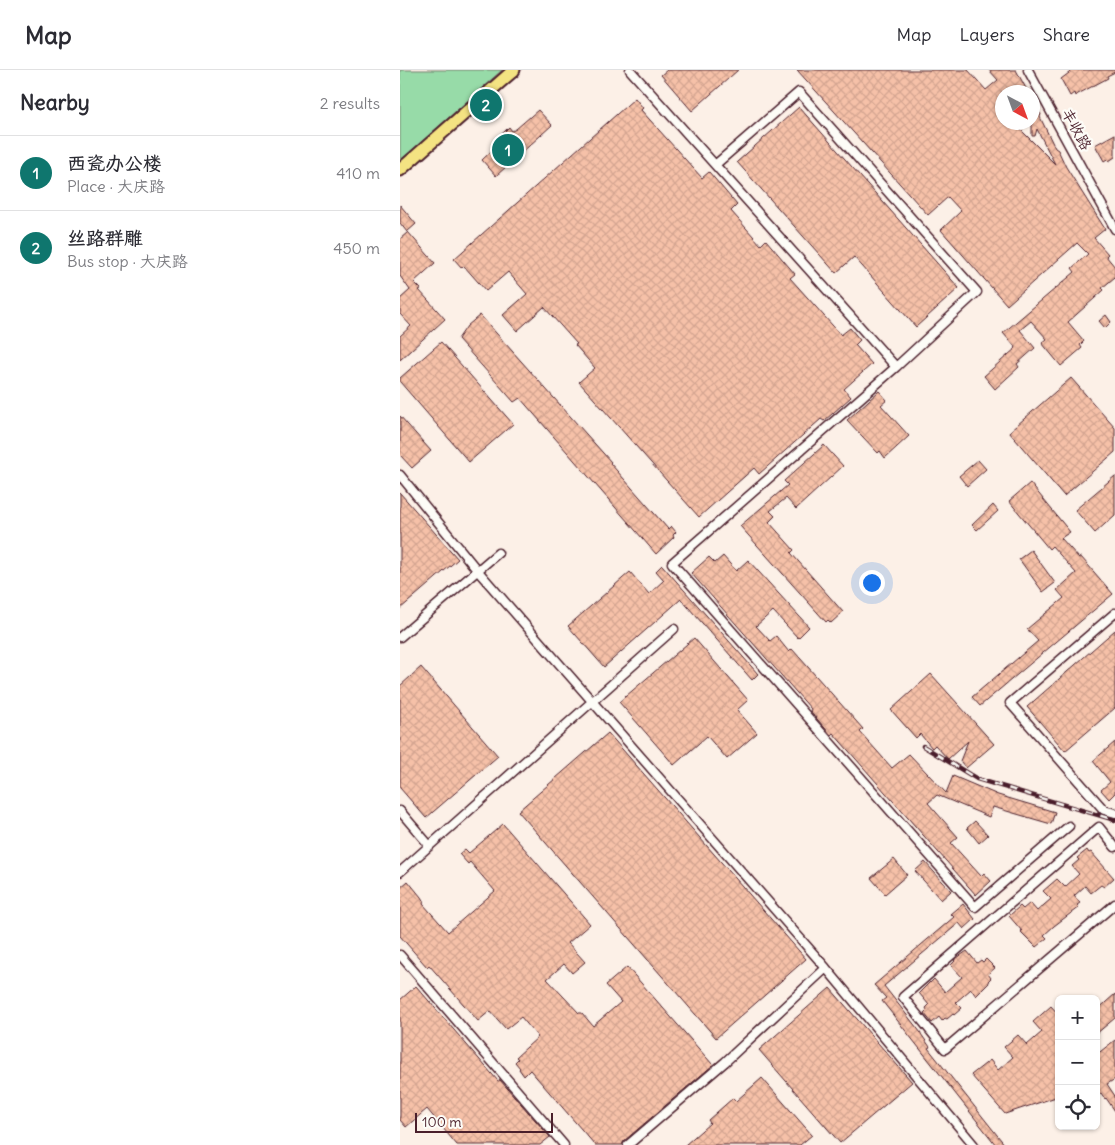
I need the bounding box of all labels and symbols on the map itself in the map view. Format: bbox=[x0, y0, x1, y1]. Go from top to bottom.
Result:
north arrow bbox=[995, 85, 1040, 130]
pin: 2 bbox=[470, 86, 502, 124]
street label: 丰收路 bbox=[1058, 105, 1096, 153]
pin: 1 bbox=[492, 131, 524, 169]
your location bbox=[859, 570, 885, 596]
scale bar bbox=[415, 1110, 552, 1133]

